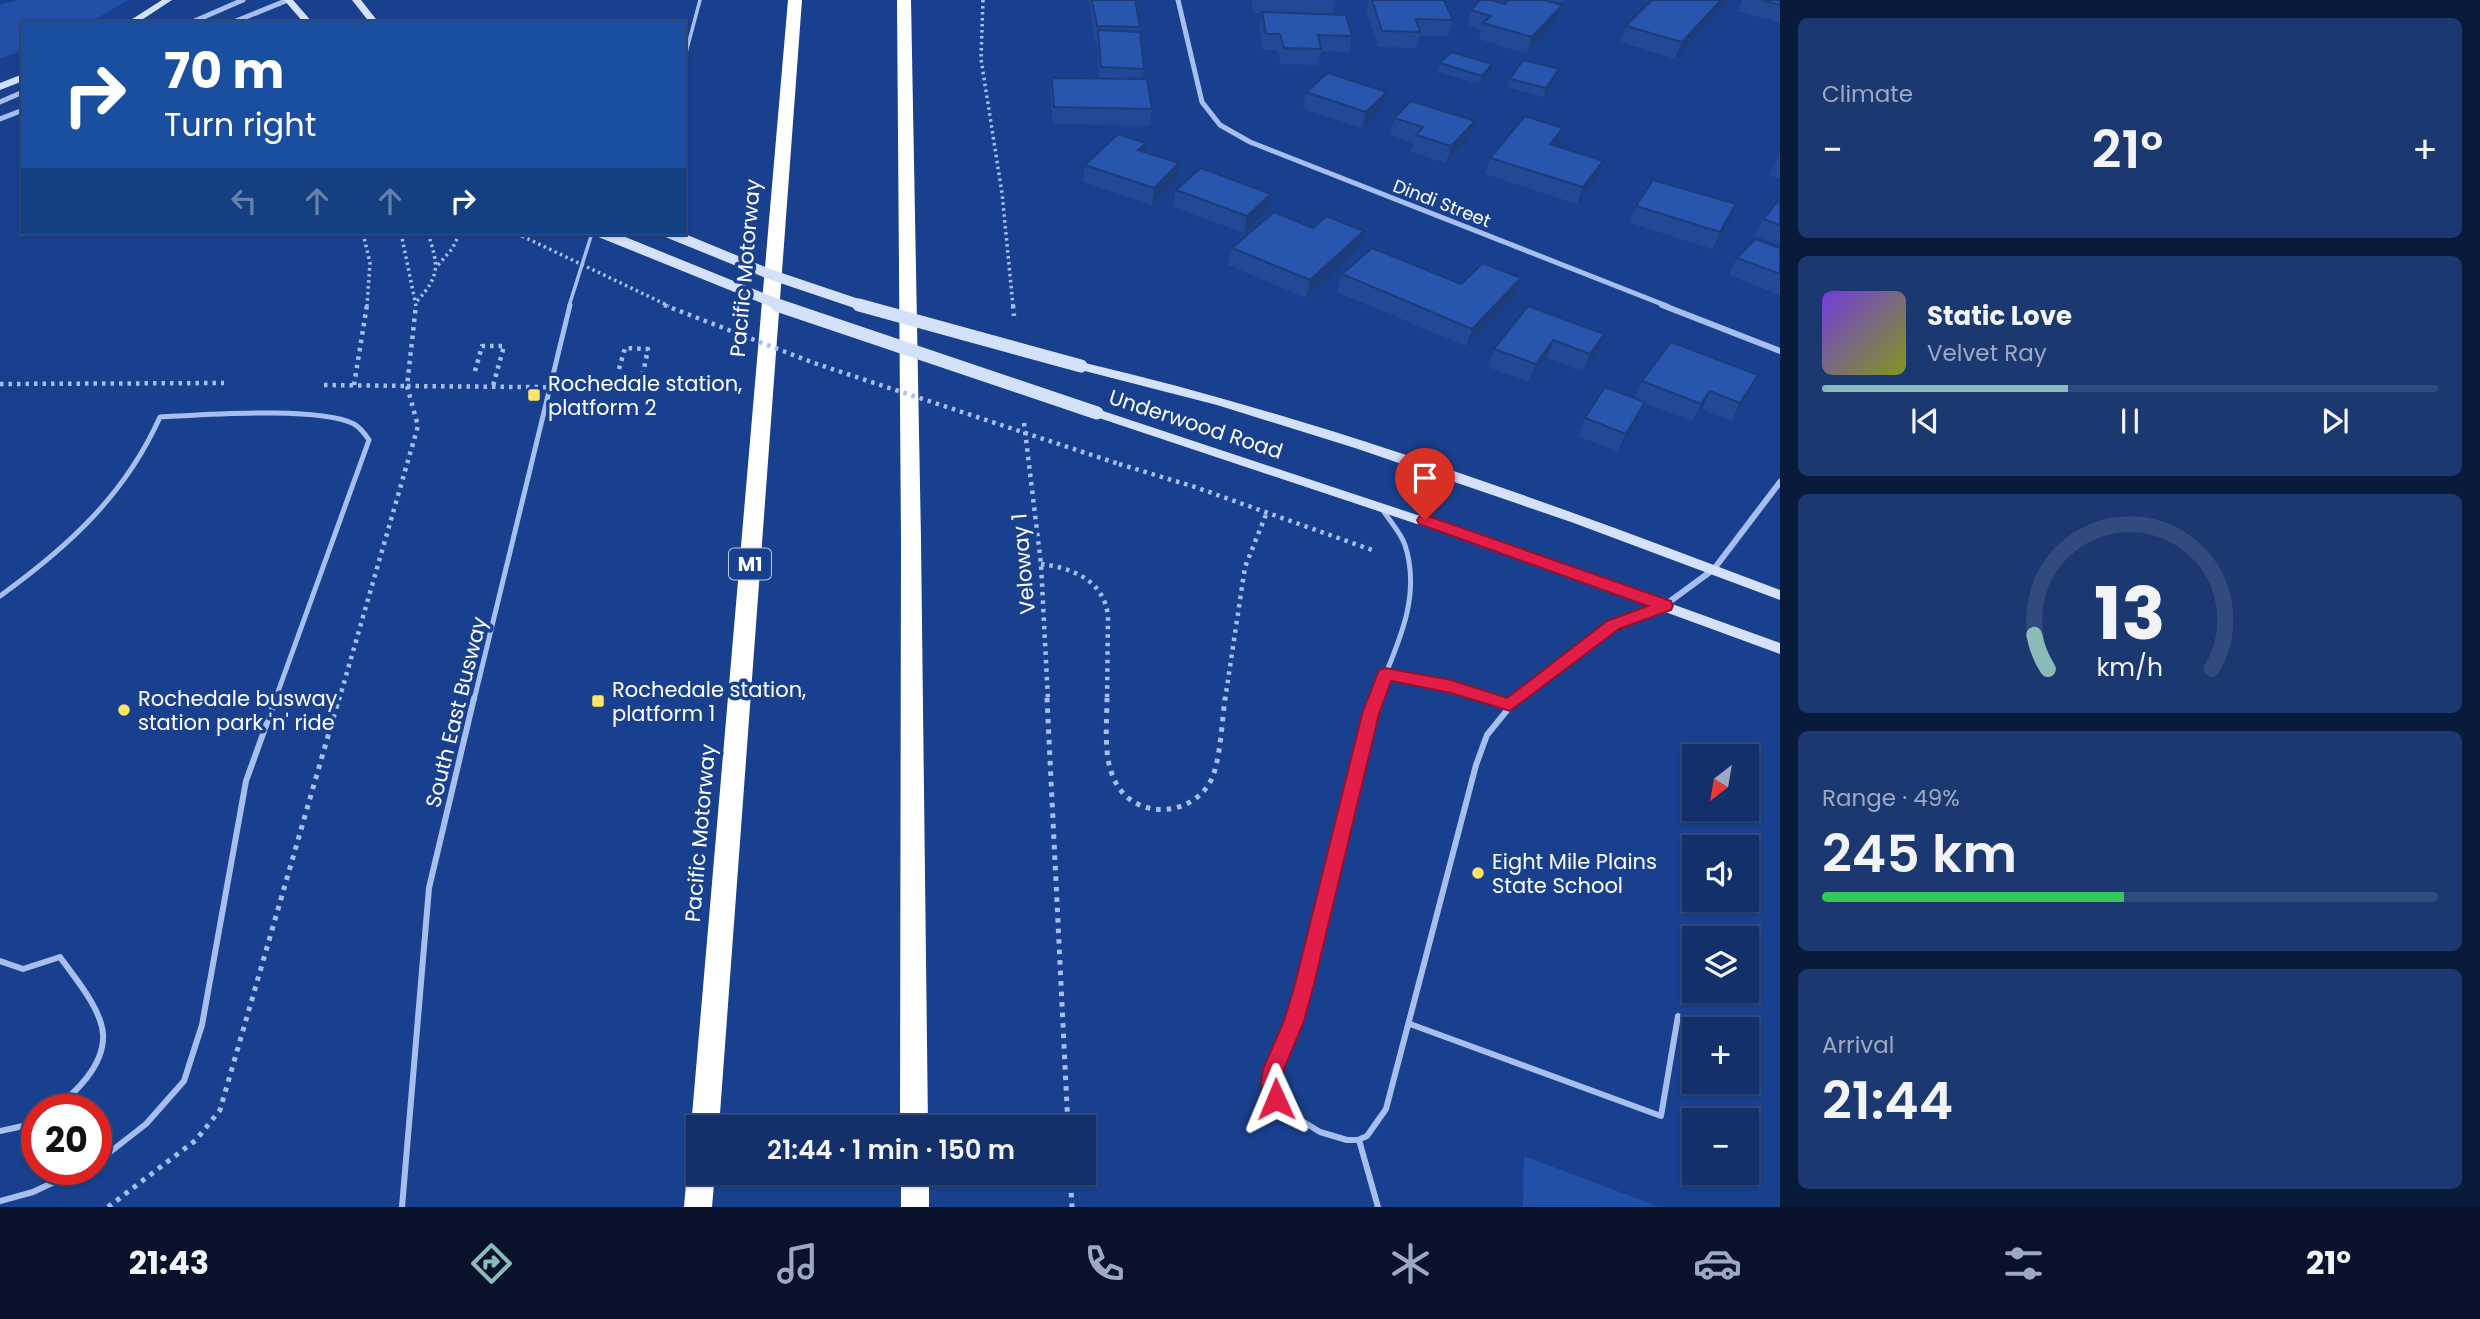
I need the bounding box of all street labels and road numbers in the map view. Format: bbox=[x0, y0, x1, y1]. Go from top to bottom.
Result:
street label: Dindi Street bbox=[1390, 173, 1494, 233]
street label: Pacific Motorway bbox=[723, 178, 767, 358]
street label: Underwood Road bbox=[1105, 382, 1287, 466]
street label: Veloway 1 bbox=[1004, 512, 1042, 616]
road number: M1 bbox=[729, 548, 771, 580]
street label: South East Busway bbox=[418, 613, 494, 810]
street label: Pacific Motorway bbox=[678, 743, 722, 923]

